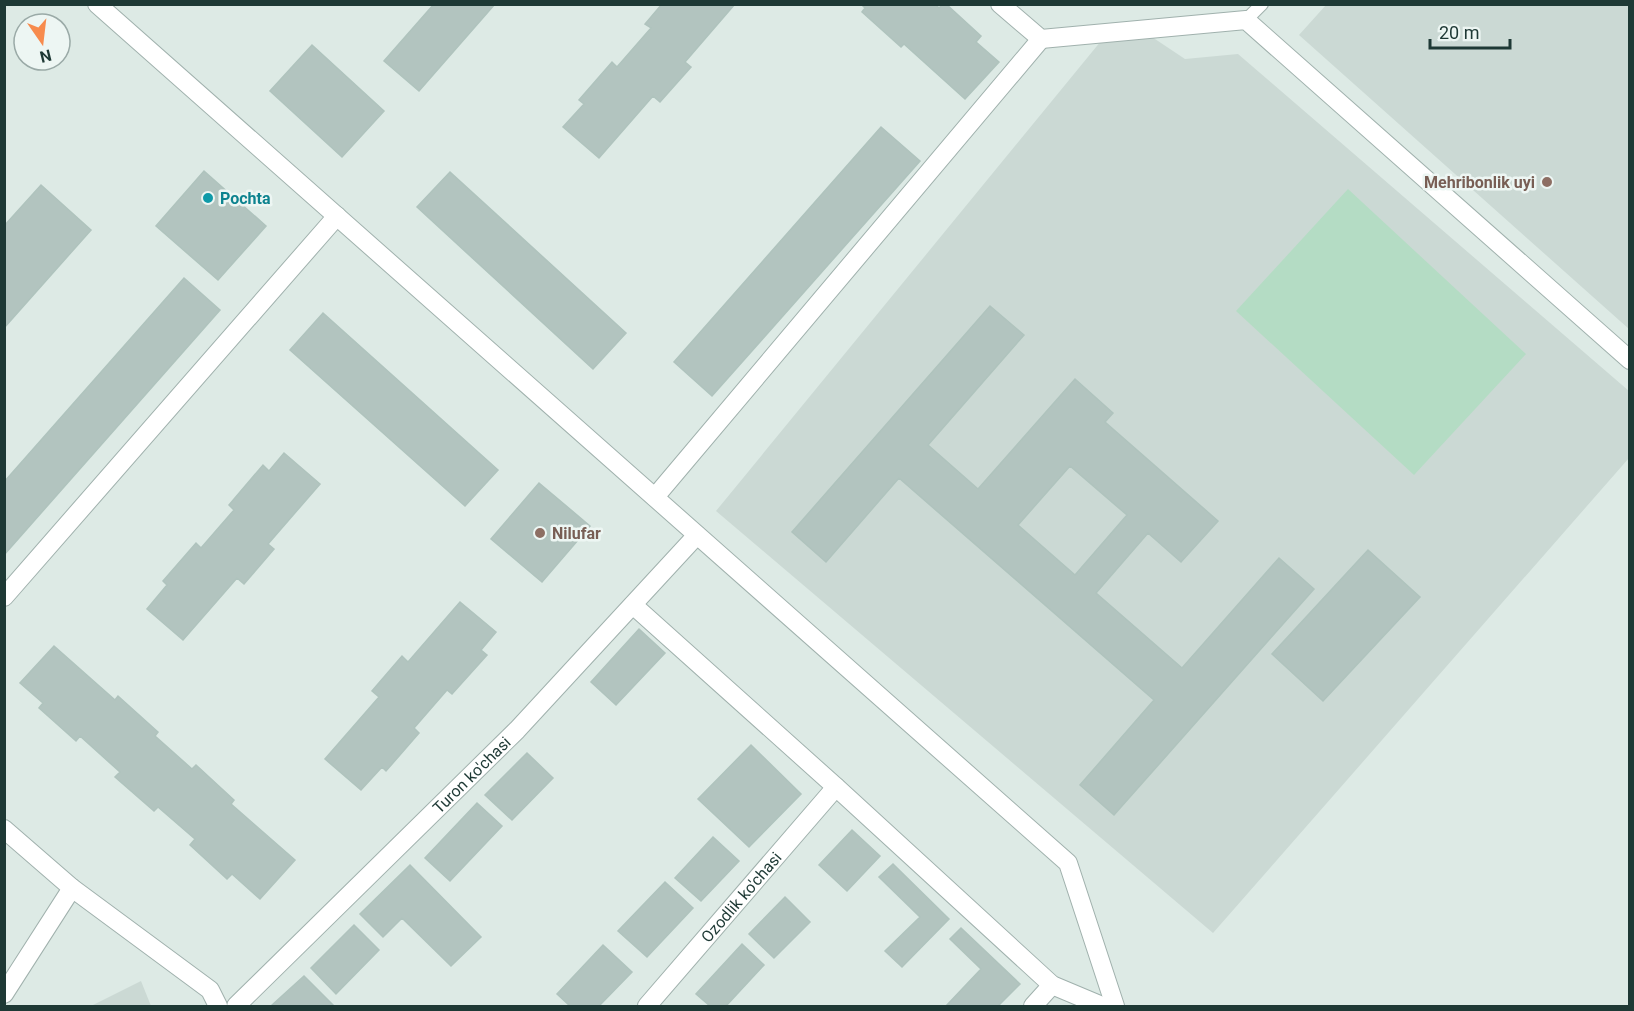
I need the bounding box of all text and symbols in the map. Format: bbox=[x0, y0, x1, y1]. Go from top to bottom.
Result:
north arrow bbox=[12, 12, 72, 72]
scale bar bbox=[1430, 12, 1510, 50]
text: 20 m bbox=[1439, 22, 1479, 43]
text: N bbox=[38, 45, 53, 67]
place label: Mehribonlik uyi bbox=[1424, 173, 1535, 192]
marker: Mehribonlik uyi bbox=[1540, 175, 1554, 189]
place label: Pochta bbox=[220, 189, 271, 208]
marker: Pochta bbox=[201, 191, 215, 205]
place label: Nilufar bbox=[552, 524, 601, 543]
marker: Nilufar bbox=[533, 526, 547, 540]
street label: Turon ko'chasi bbox=[429, 733, 515, 817]
street label: Ozodlik ko'chasi bbox=[697, 848, 786, 946]

